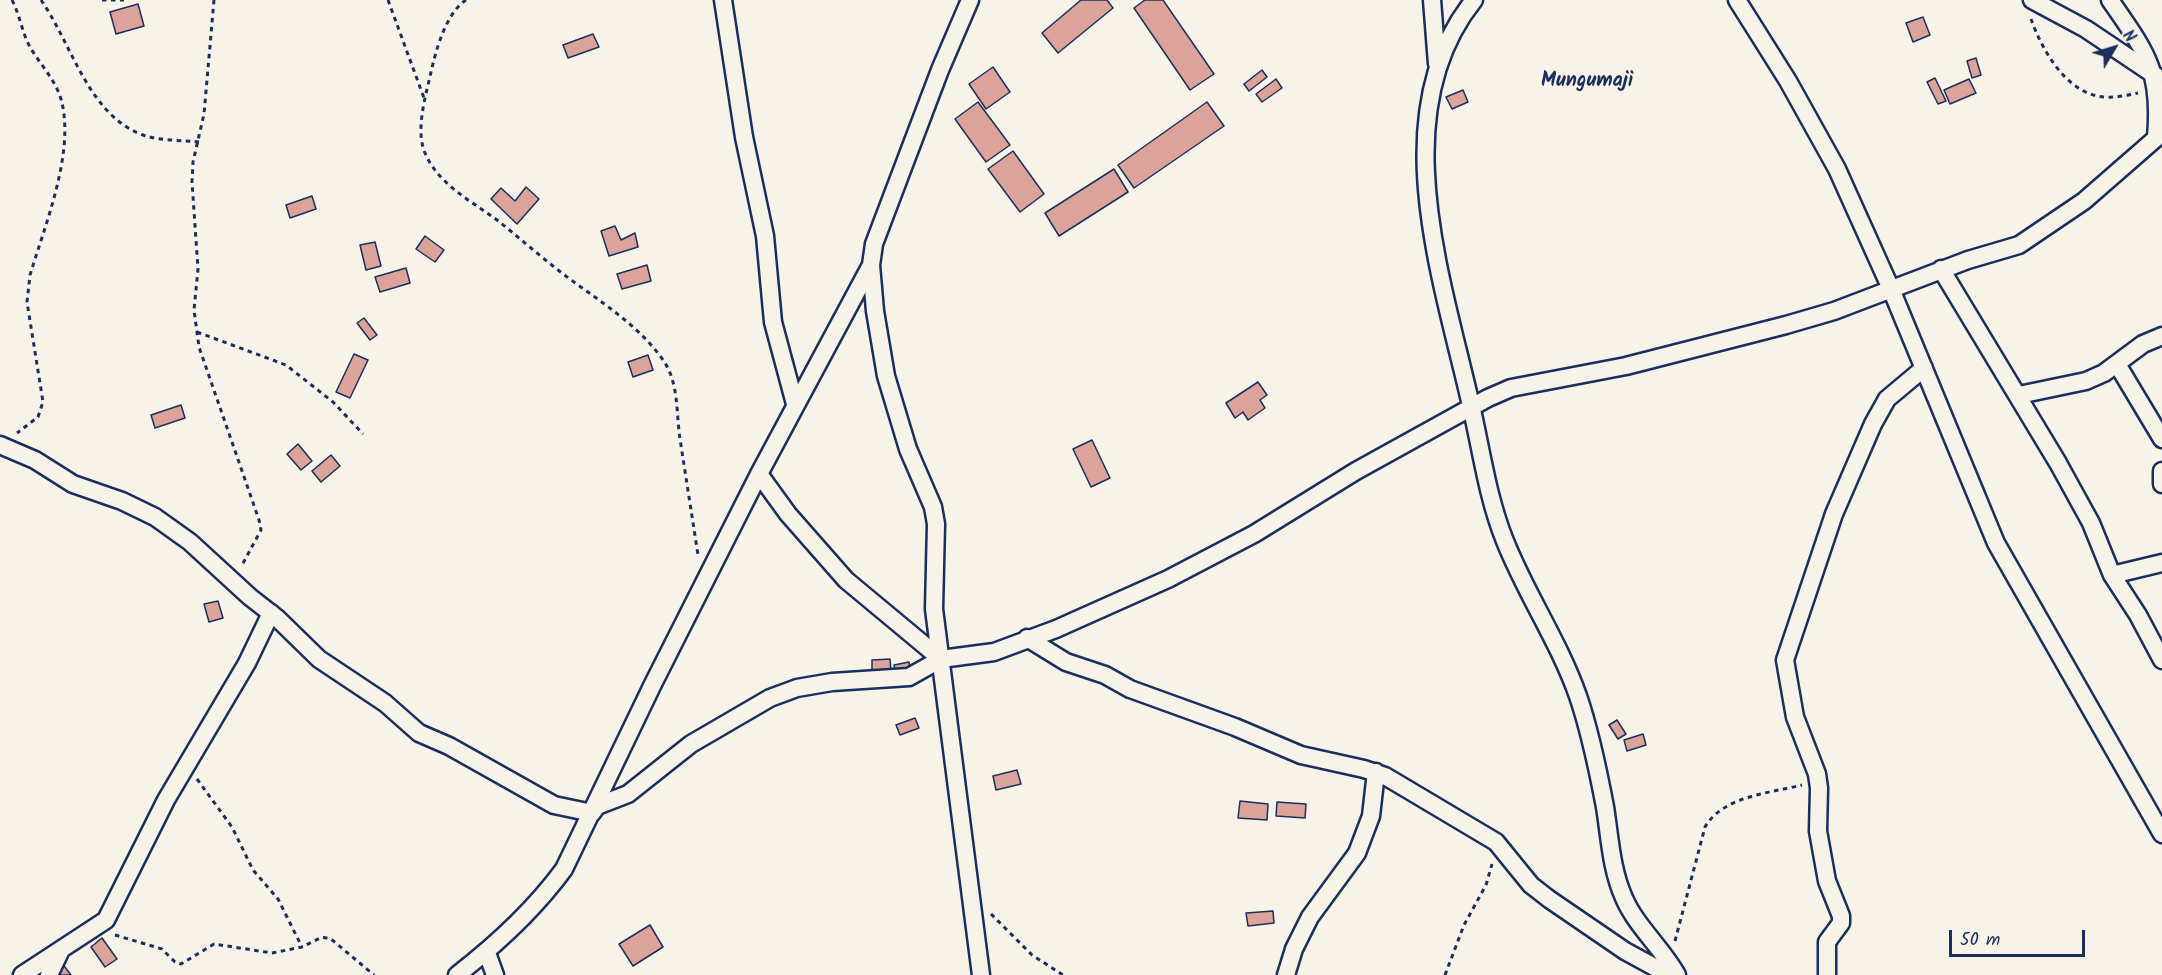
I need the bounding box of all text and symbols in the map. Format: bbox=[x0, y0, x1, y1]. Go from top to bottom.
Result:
north arrow bbox=[2084, 18, 2144, 78]
text: N bbox=[2116, 25, 2142, 48]
district label: Mungumaji bbox=[1541, 71, 1633, 95]
scale bar bbox=[1952, 918, 2088, 956]
text: 50 m bbox=[1960, 926, 2000, 955]

